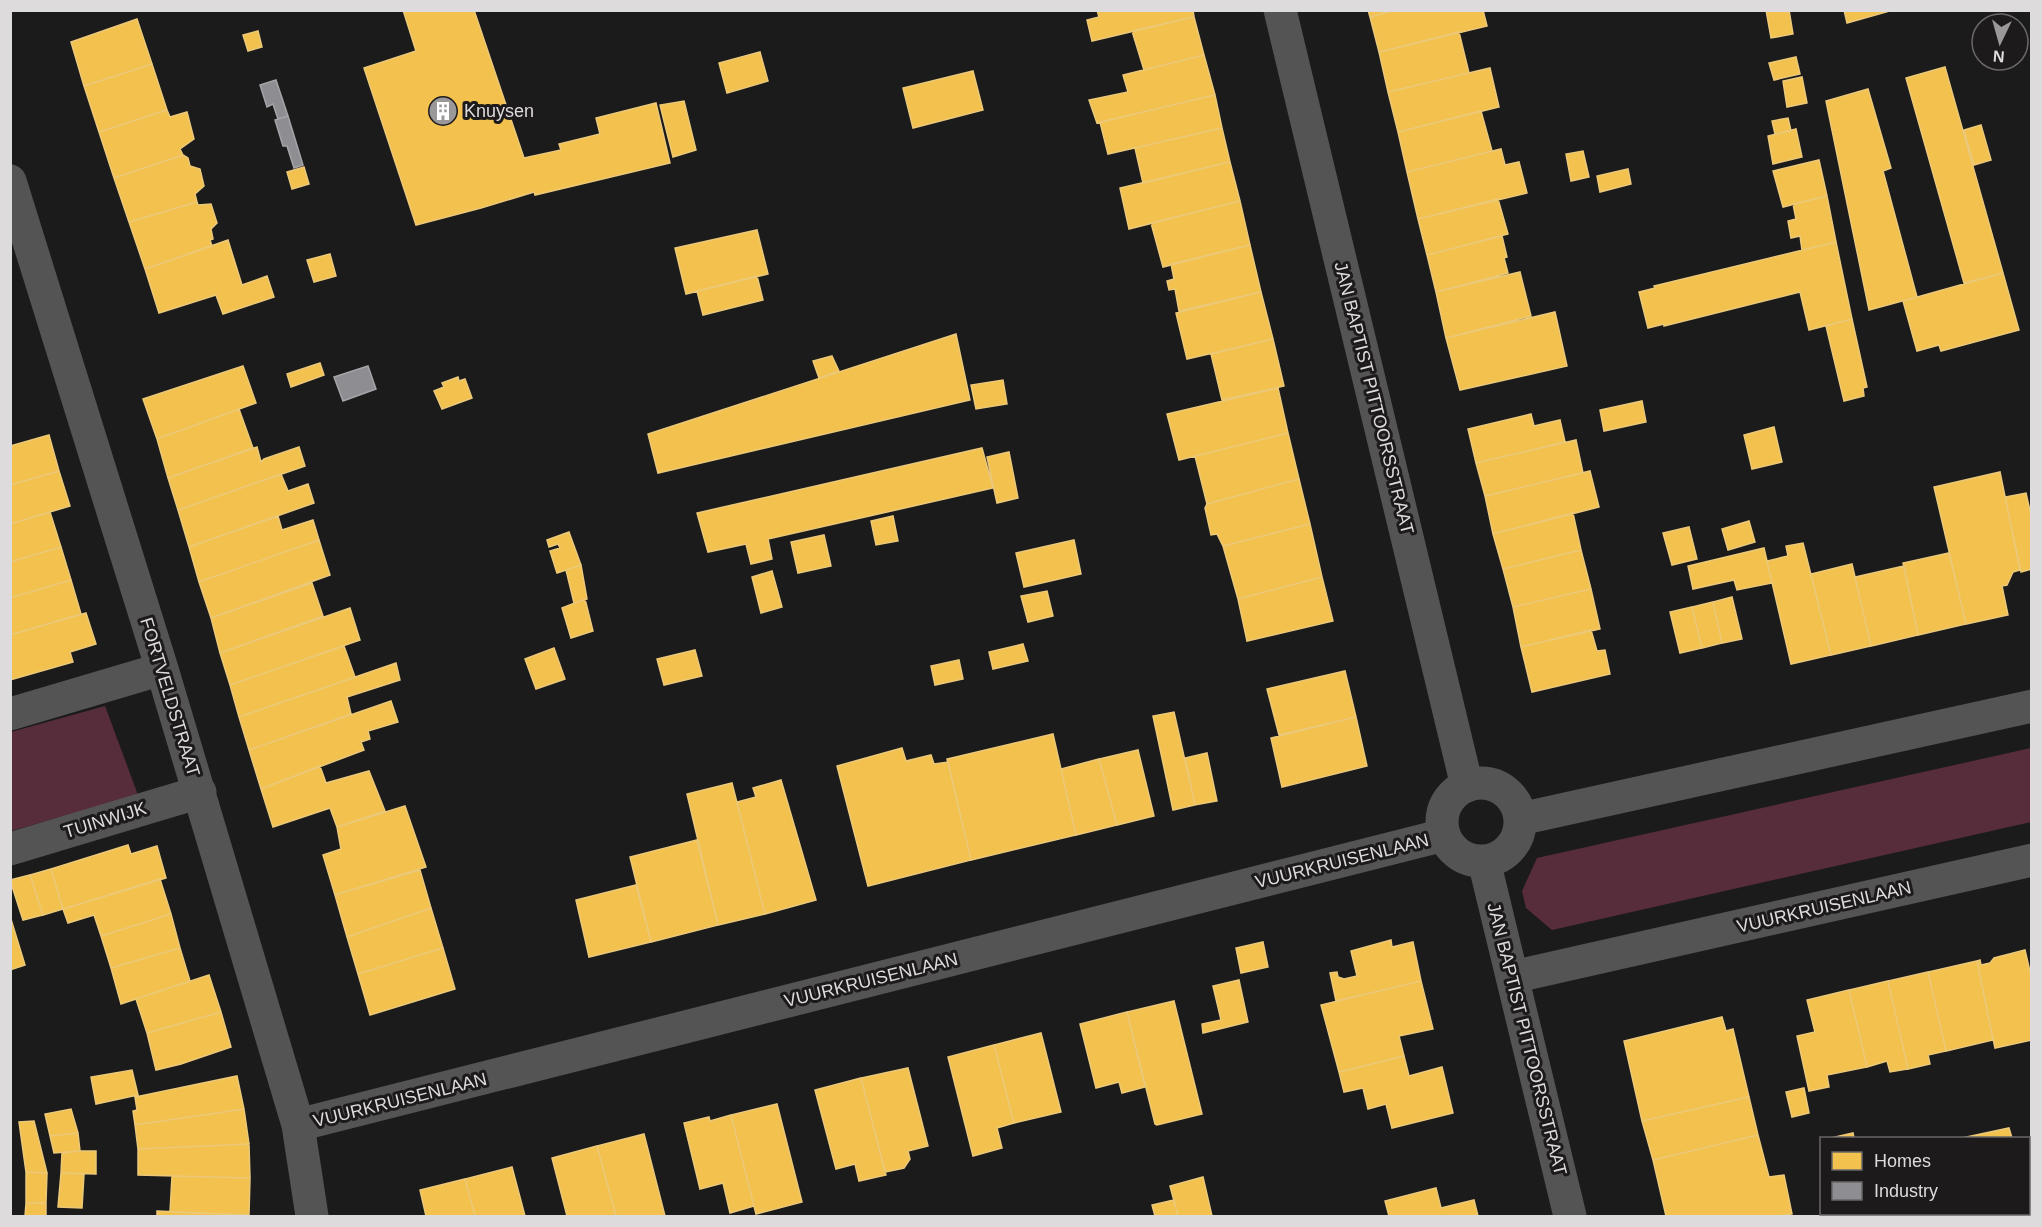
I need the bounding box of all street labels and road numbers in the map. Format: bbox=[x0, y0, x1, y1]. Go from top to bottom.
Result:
street label: JAN BAPTIST PITTOORSSTRAAT bbox=[1330, 260, 1418, 536]
street label: FORTVELDSTRAAT bbox=[136, 615, 204, 779]
street label: TUINWIJK bbox=[61, 798, 149, 842]
street label: VUURKRUISENLAAN bbox=[1253, 830, 1431, 892]
street label: VUURKRUISENLAAN bbox=[1735, 877, 1913, 937]
street label: JAN BAPTIST PITTOORSSTRAAT bbox=[1483, 901, 1571, 1177]
street label: VUURKRUISENLAAN bbox=[782, 949, 960, 1011]
street label: VUURKRUISENLAAN bbox=[311, 1069, 489, 1131]

